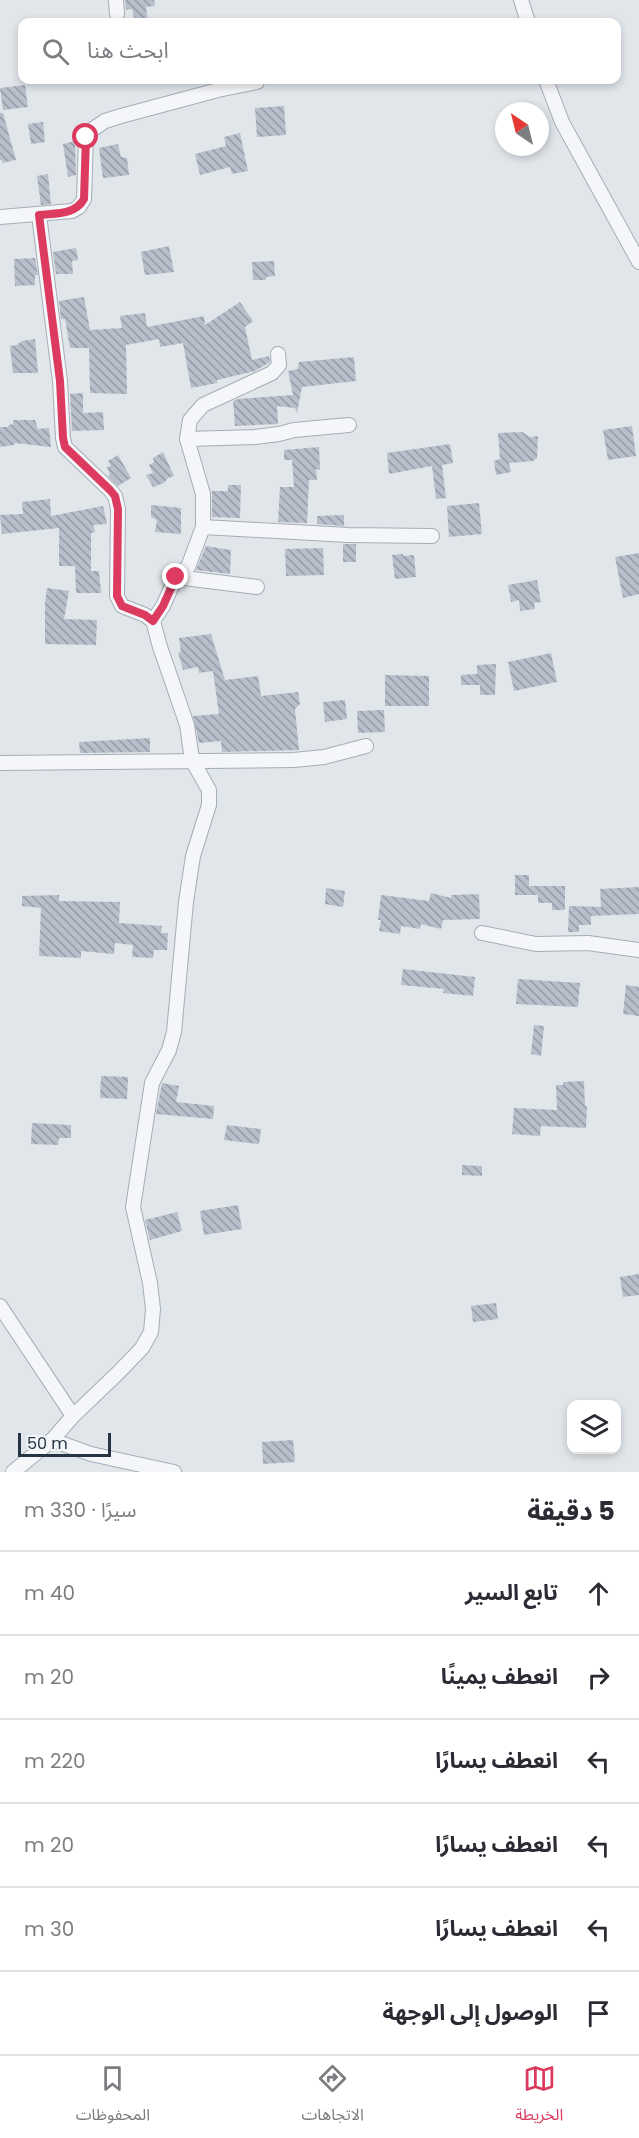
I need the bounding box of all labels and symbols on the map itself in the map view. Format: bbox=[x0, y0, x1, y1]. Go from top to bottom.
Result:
north arrow bbox=[495, 102, 549, 156]
route start bbox=[72, 123, 98, 149]
route end bbox=[162, 563, 188, 589]
scale bar bbox=[18, 1430, 111, 1458]

